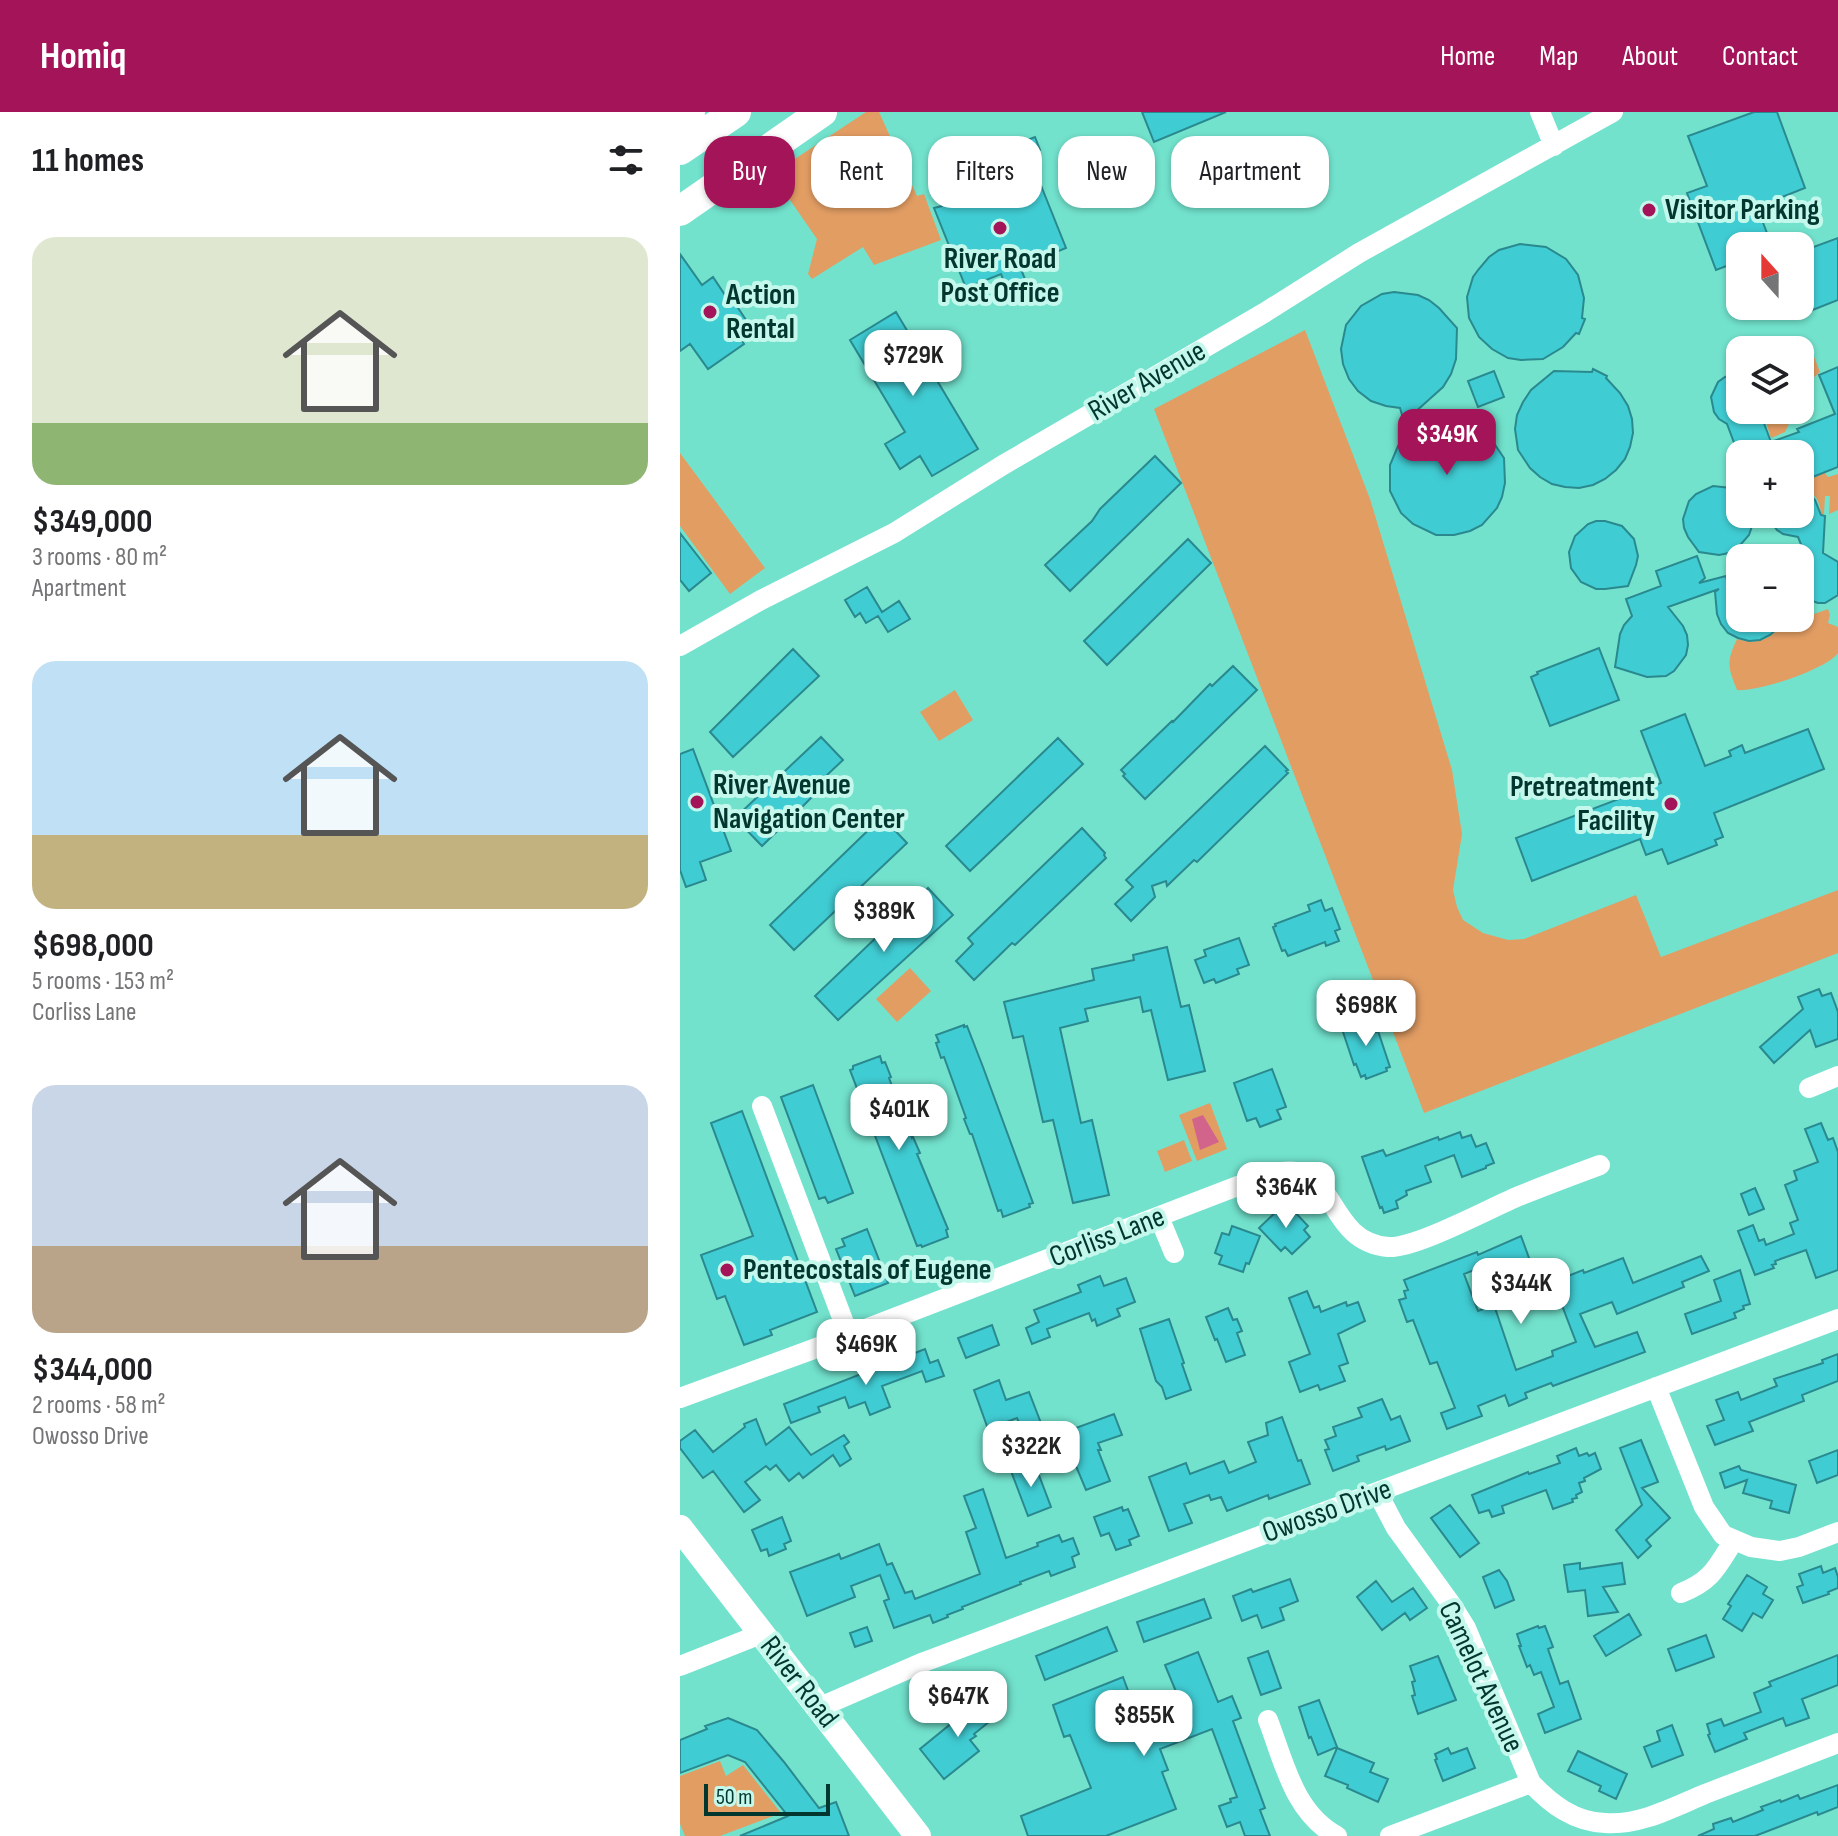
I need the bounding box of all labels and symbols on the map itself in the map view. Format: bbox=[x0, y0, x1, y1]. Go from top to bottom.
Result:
place label: Visitor Parking bbox=[1665, 192, 1820, 228]
marker: Visitor Parking bbox=[1640, 201, 1658, 219]
marker: River Road Post Office bbox=[991, 219, 1009, 237]
north arrow bbox=[1726, 232, 1814, 320]
place label: River Road Post Office bbox=[941, 241, 1060, 311]
place label: Action Rental bbox=[725, 277, 795, 347]
marker: Action Rental bbox=[701, 303, 719, 321]
pin: $729K bbox=[857, 330, 969, 398]
street label: River Avenue bbox=[1082, 333, 1212, 429]
pin: $349K bbox=[1391, 409, 1503, 477]
place label: River Avenue Navigation Center bbox=[713, 767, 905, 837]
place label: Pretreatment Facility bbox=[1510, 769, 1656, 839]
marker: River Avenue Navigation Center bbox=[688, 793, 706, 811]
marker: Pretreatment Facility bbox=[1662, 795, 1680, 813]
pin: $389K bbox=[828, 886, 940, 954]
pin: $698K bbox=[1310, 980, 1422, 1048]
pin: $401K bbox=[843, 1084, 955, 1152]
pin: $364K bbox=[1230, 1162, 1342, 1230]
street label: Corliss Lane bbox=[1044, 1199, 1170, 1275]
place label: Pentecostals of Eugene bbox=[743, 1252, 992, 1288]
pin: $344K bbox=[1465, 1258, 1577, 1326]
marker: Pentecostals of Eugene bbox=[718, 1261, 736, 1279]
pin: $469K bbox=[810, 1319, 922, 1387]
pin: $322K bbox=[975, 1421, 1087, 1489]
street label: Owosso Drive bbox=[1258, 1471, 1396, 1551]
street label: Camelot Avenue bbox=[1430, 1596, 1532, 1758]
street label: River Road bbox=[752, 1629, 846, 1735]
pin: $647K bbox=[902, 1671, 1014, 1739]
pin: $855K bbox=[1088, 1690, 1200, 1758]
scale bar bbox=[704, 1780, 830, 1816]

